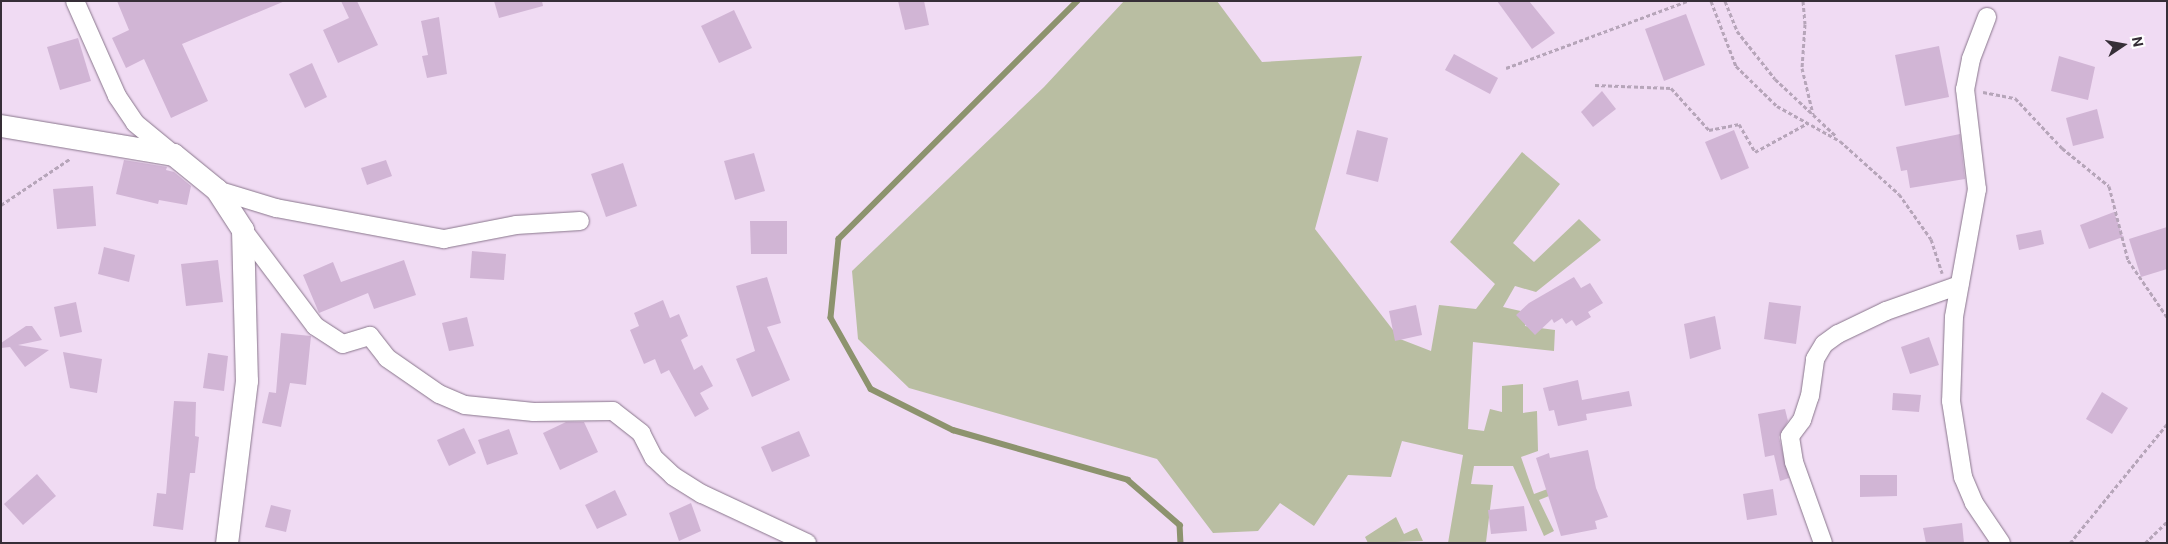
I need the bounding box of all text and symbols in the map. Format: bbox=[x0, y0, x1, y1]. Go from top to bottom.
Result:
north arrow bbox=[2098, 20, 2148, 70]
text: N bbox=[2129, 35, 2147, 48]

